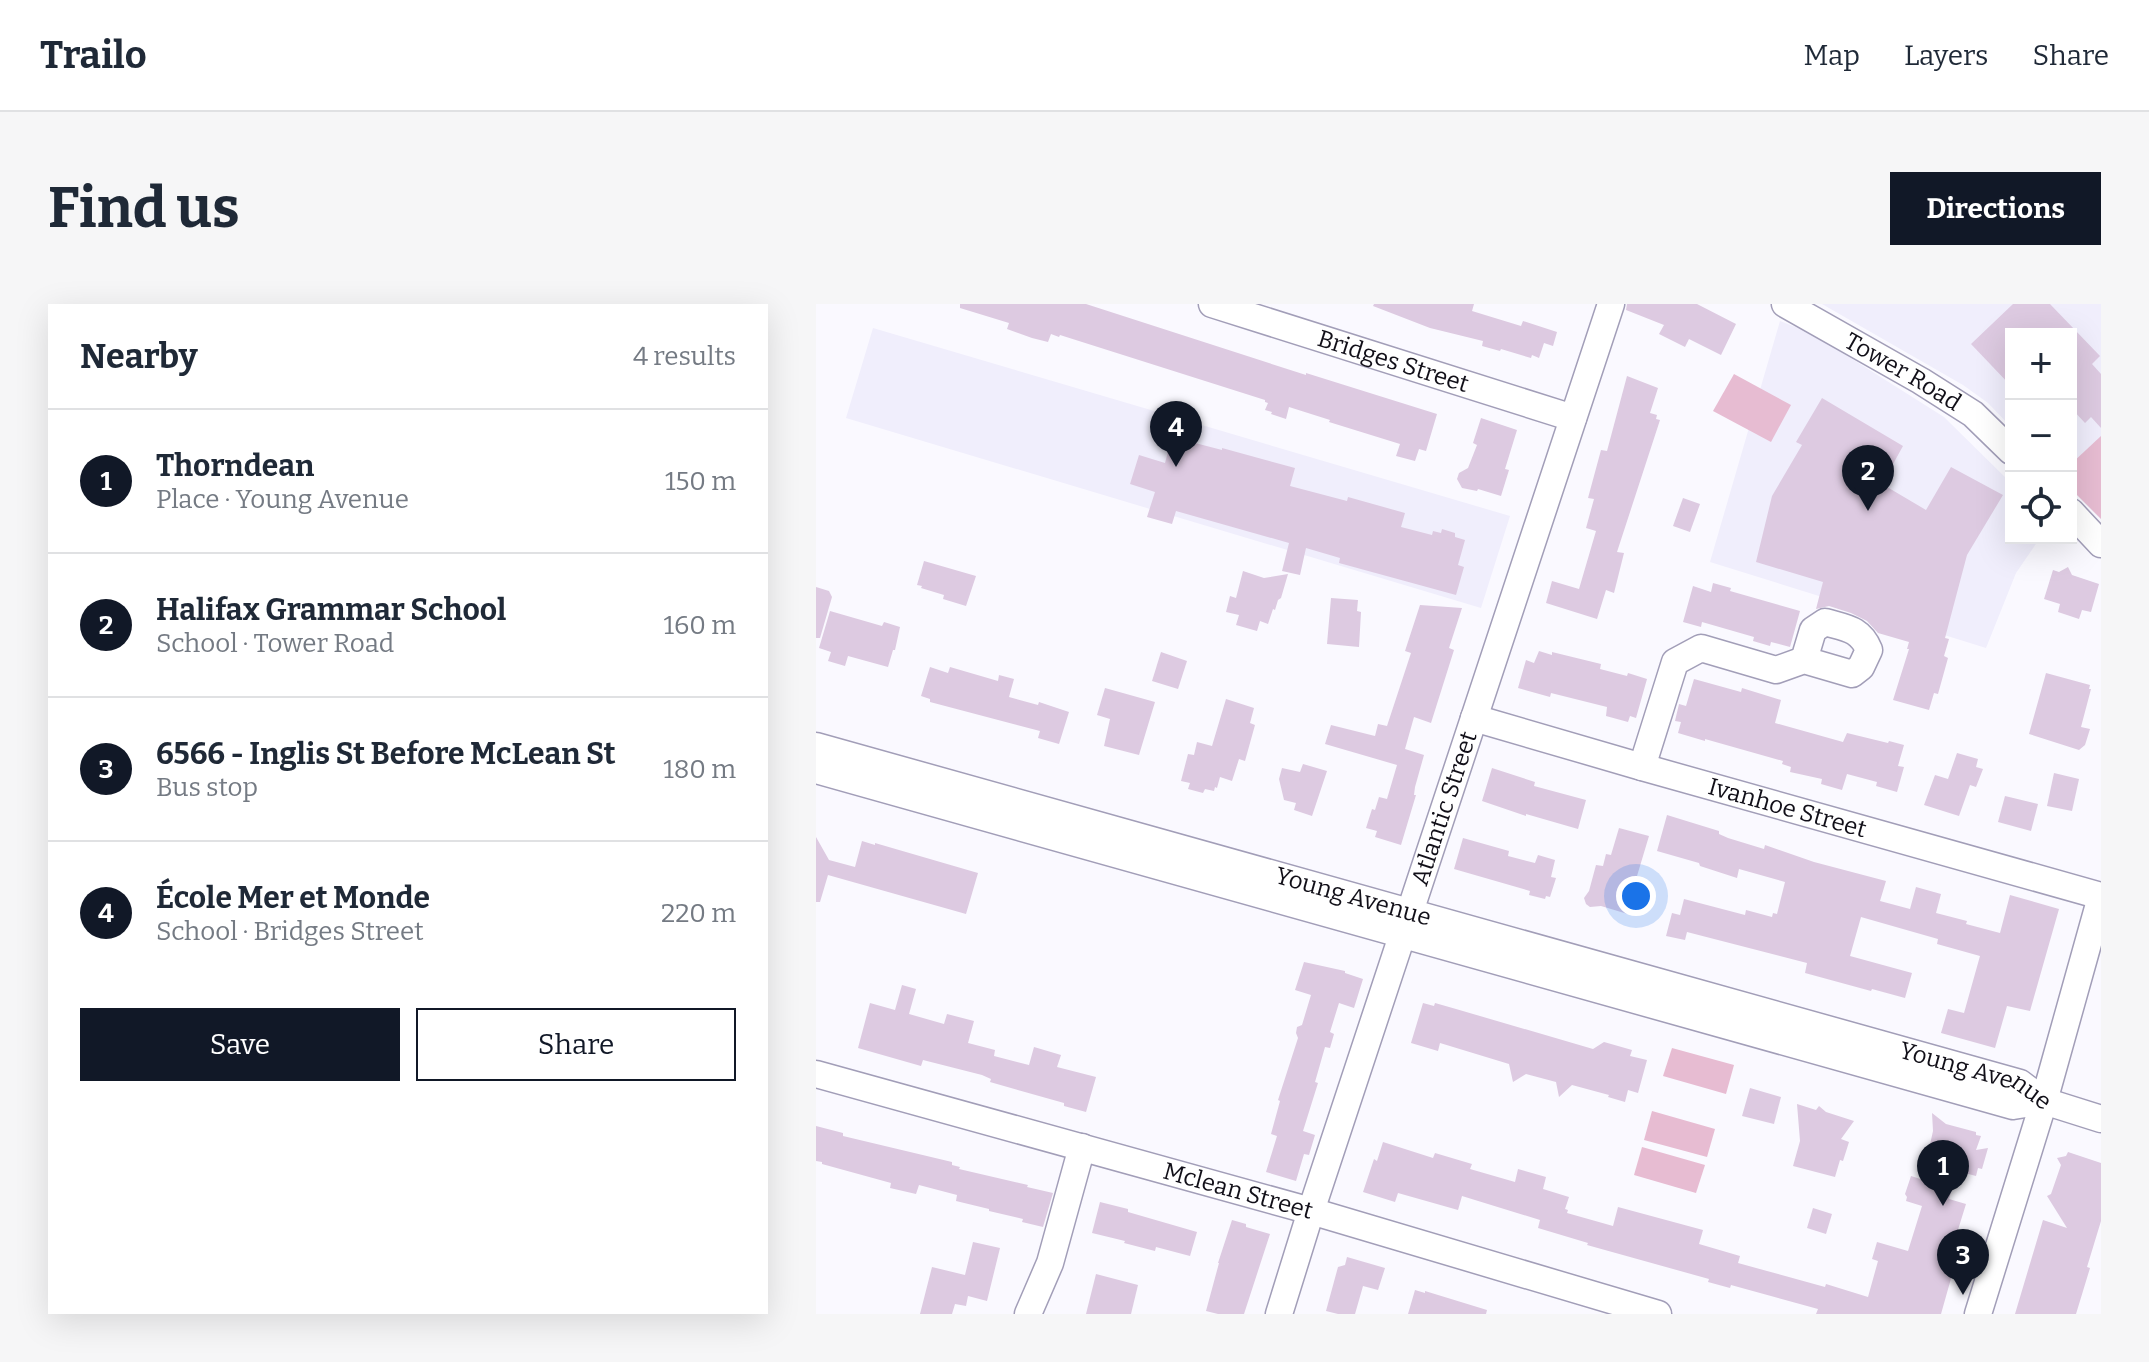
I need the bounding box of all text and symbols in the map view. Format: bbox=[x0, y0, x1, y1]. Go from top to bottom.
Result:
text: Trailo bbox=[40, 32, 147, 78]
text: Map bbox=[1803, 39, 1860, 72]
text: Layers bbox=[1904, 39, 1988, 72]
text: Share bbox=[2032, 39, 2109, 72]
button: Directions bbox=[1890, 172, 2101, 245]
text: Find us bbox=[48, 175, 240, 242]
street label: Bridges Street bbox=[1314, 324, 1473, 398]
street label: Tower Road bbox=[1840, 327, 1966, 417]
map controls bbox=[2005, 328, 2077, 544]
button: + bbox=[2005, 328, 2077, 400]
text: Nearby bbox=[80, 336, 198, 377]
text: 4 results bbox=[633, 341, 736, 372]
button: − bbox=[2005, 400, 2077, 472]
pin: 4 bbox=[1150, 401, 1202, 467]
pin: 2 bbox=[1842, 445, 1894, 511]
text: Thorndean bbox=[156, 448, 314, 484]
text: 1 bbox=[100, 466, 112, 497]
text: 150 m bbox=[665, 466, 736, 497]
button: locate bbox=[2005, 472, 2077, 544]
text: Place · Young Avenue bbox=[156, 484, 409, 515]
text: Halifax Grammar School bbox=[156, 592, 506, 628]
text: 2 bbox=[99, 610, 113, 641]
text: 160 m bbox=[664, 610, 736, 641]
text: School · Tower Road bbox=[156, 628, 394, 659]
street label: Atlantic Street bbox=[1406, 727, 1483, 889]
text: 6566 - Inglis St Before McLean St bbox=[156, 736, 616, 772]
text: 3 bbox=[99, 754, 113, 785]
text: 180 m bbox=[663, 754, 736, 785]
text: Bus stop bbox=[156, 772, 258, 803]
street label: Ivanhoe Street bbox=[1705, 772, 1870, 843]
street label: Young Avenue bbox=[1272, 861, 1434, 931]
your location bbox=[1616, 876, 1656, 916]
text: École Mer et Monde bbox=[156, 880, 430, 916]
text: 4 bbox=[98, 898, 114, 929]
text: 220 m bbox=[661, 898, 736, 929]
text: School · Bridges Street bbox=[156, 916, 424, 947]
button: Save bbox=[80, 1008, 400, 1081]
button: Share bbox=[416, 1008, 736, 1081]
street label: Young Avenue bbox=[1896, 1036, 2057, 1116]
pin: 1 bbox=[1917, 1140, 1969, 1206]
street label: Mclean Street bbox=[1160, 1157, 1316, 1225]
pin: 3 bbox=[1937, 1229, 1989, 1295]

